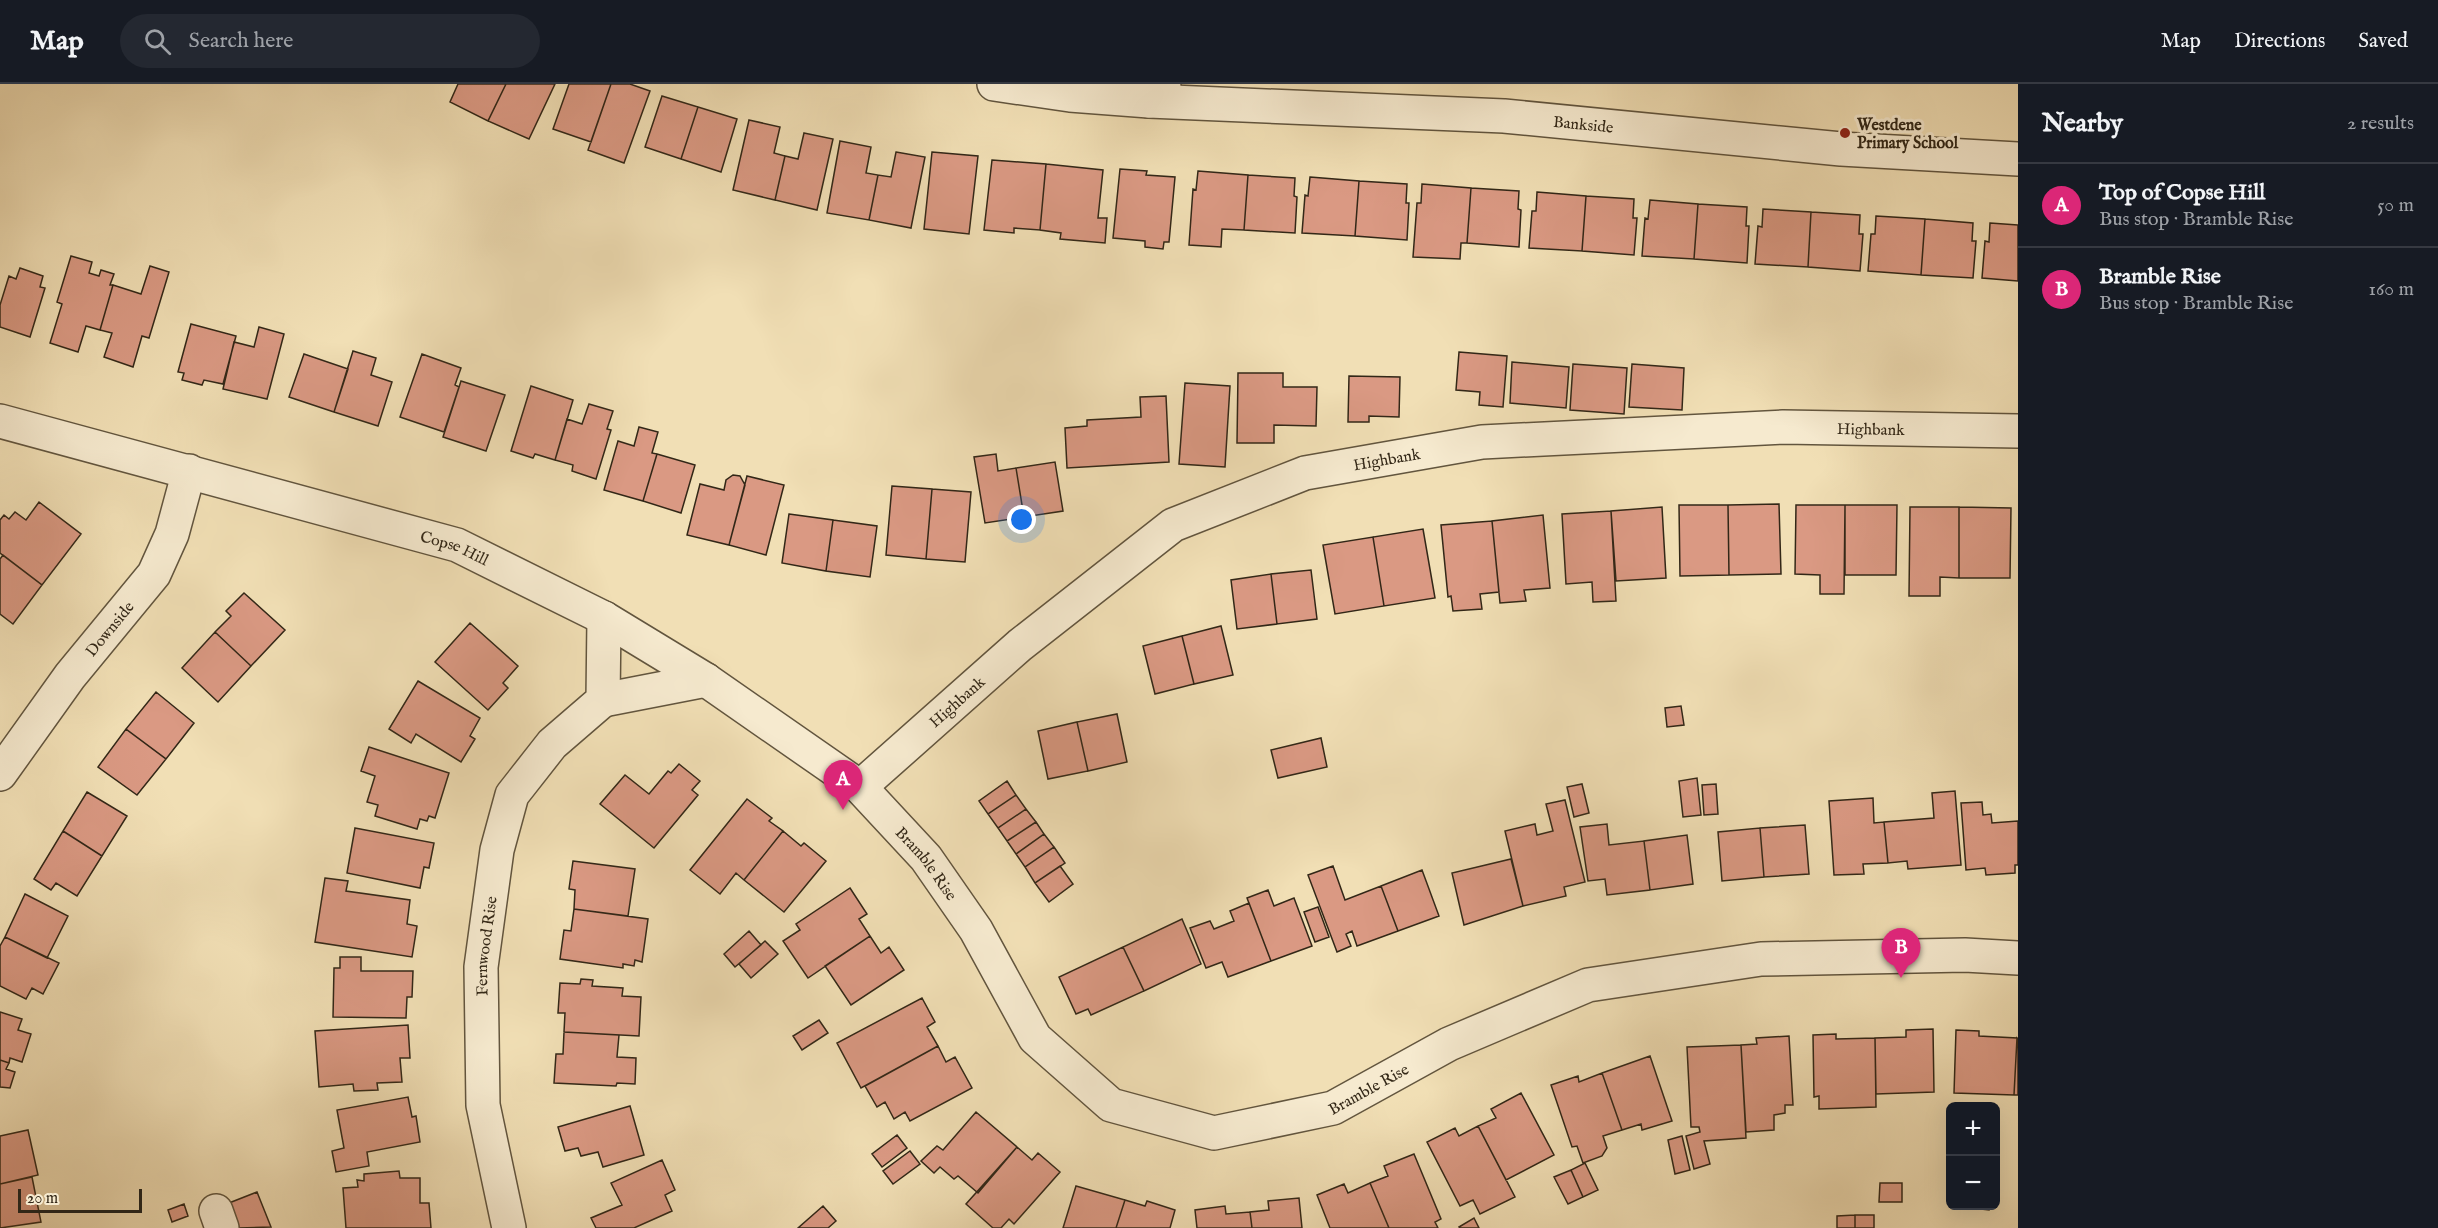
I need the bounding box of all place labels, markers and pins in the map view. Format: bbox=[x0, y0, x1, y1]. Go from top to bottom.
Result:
place label: Westdene Primary School bbox=[1856, 116, 1959, 154]
marker: Westdene Primary School bbox=[1838, 126, 1852, 140]
pin: A bbox=[824, 760, 862, 810]
pin: B bbox=[1882, 928, 1920, 978]

